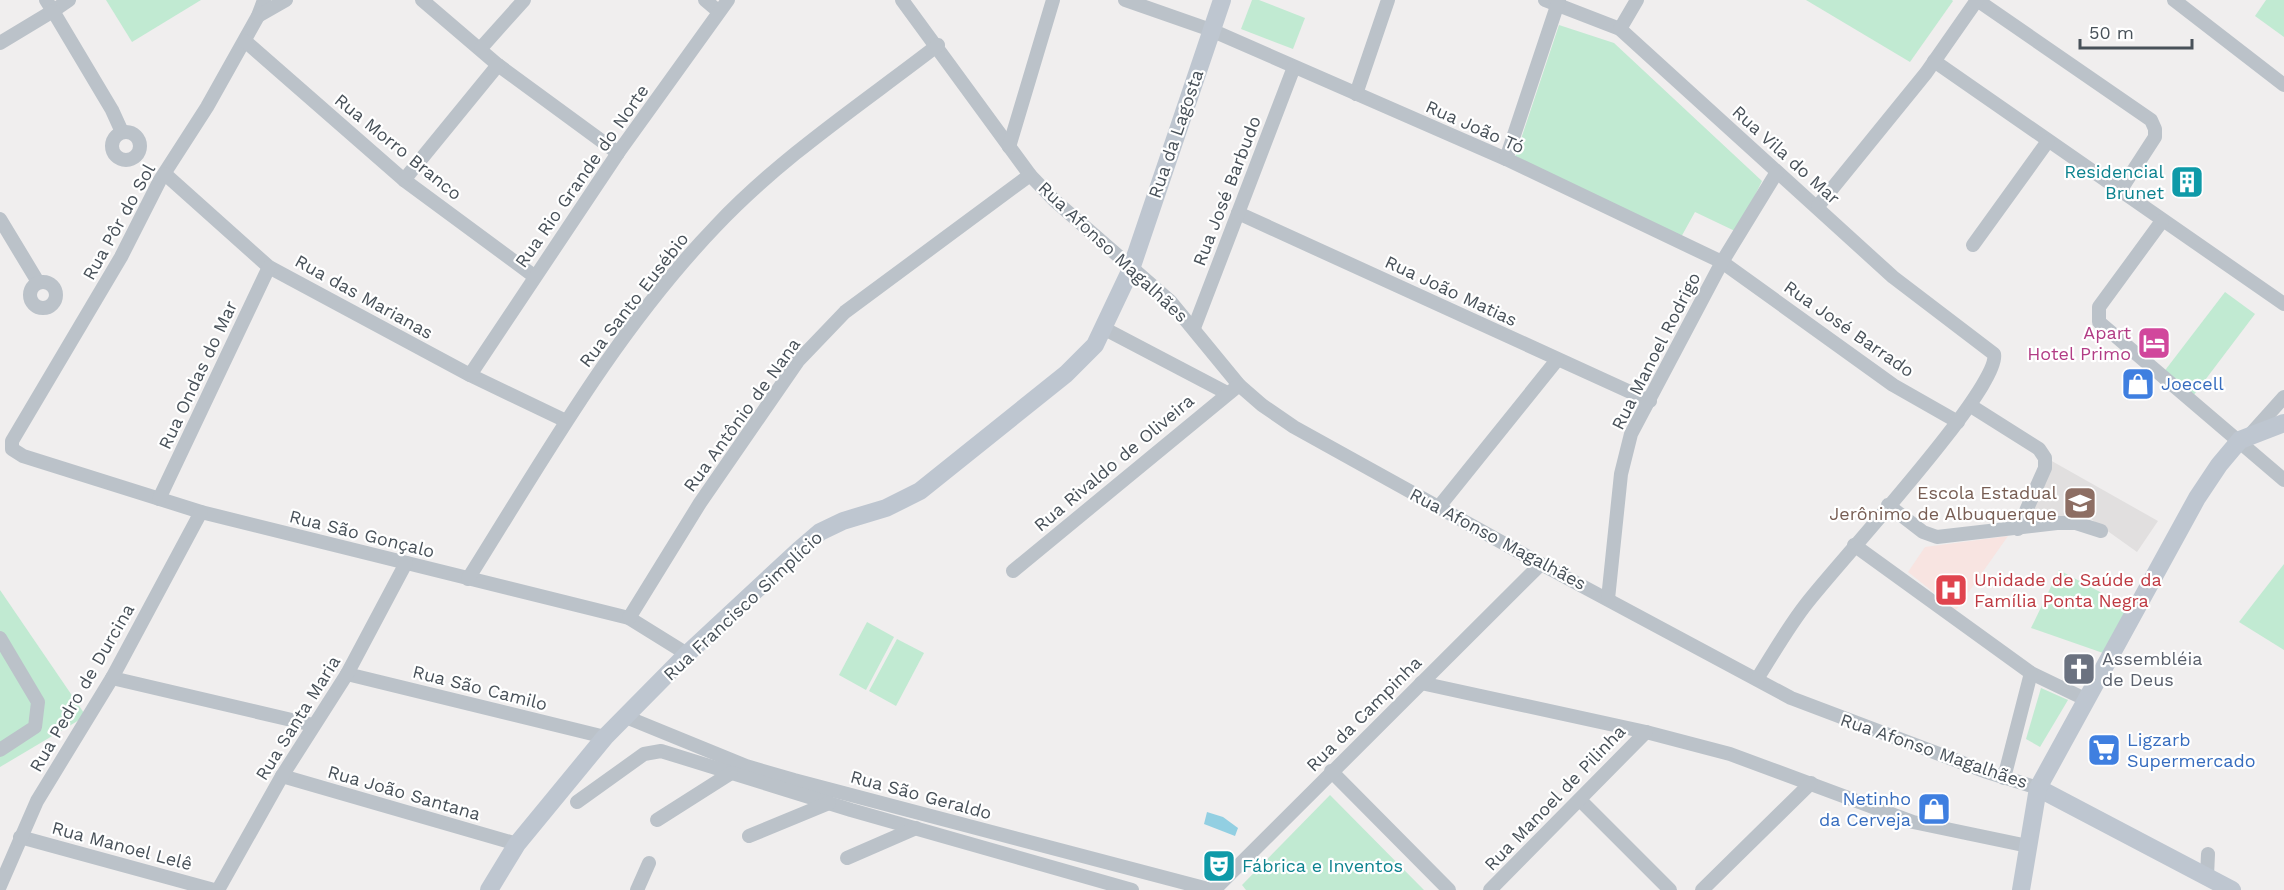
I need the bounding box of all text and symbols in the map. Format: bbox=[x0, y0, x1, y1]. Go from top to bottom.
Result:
scale bar bbox=[2080, 12, 2192, 50]
text: 50 m bbox=[2089, 22, 2134, 43]
street label: Rua da Lagosta bbox=[1144, 67, 1207, 201]
street label: Rua Rio Grande do Norte bbox=[510, 80, 653, 271]
street label: Rua Morro Branco bbox=[331, 89, 466, 204]
street label: Rua João Tó bbox=[1423, 95, 1528, 158]
street label: Rua Vila do Mar bbox=[1728, 101, 1844, 208]
street label: Rua José Barbudo bbox=[1188, 113, 1265, 269]
street label: Rua Pôr do Sol bbox=[78, 160, 159, 284]
place label: Residencial Brunet bbox=[2064, 161, 2164, 203]
building icon: Residencial Brunet bbox=[2169, 164, 2205, 200]
street label: Rua Afonso Magalhães bbox=[1034, 177, 1192, 326]
street label: Rua Santo Eusébio bbox=[575, 228, 693, 371]
street label: Rua das Marianas bbox=[292, 250, 437, 343]
street label: Rua João Matias bbox=[1382, 251, 1521, 330]
street label: Rua Manoel Rodrigo bbox=[1607, 269, 1704, 433]
street label: Rua José Barrado bbox=[1780, 276, 1918, 381]
street label: Rua Ondas do Mar bbox=[154, 297, 241, 452]
place label: Apart Hotel Primo bbox=[2027, 322, 2131, 364]
hotel icon: Apart Hotel Primo bbox=[2136, 325, 2172, 361]
street label: Rua Antônio de Nana bbox=[679, 334, 804, 496]
shop icon: Joecell bbox=[2120, 366, 2156, 402]
place label: Joecell bbox=[2161, 373, 2224, 394]
street label: Rua Rivaldo de Oliveira bbox=[1030, 390, 1198, 536]
place label: Escola Estadual Jerônimo de Albuquerque bbox=[1829, 482, 2057, 524]
street label: Rua Afonso Magalhães bbox=[1406, 483, 1590, 594]
school or university icon: Escola Estadual Jerônimo de Albuquerque bbox=[2062, 485, 2098, 521]
street label: Rua São Gonçalo bbox=[287, 505, 437, 562]
street label: Rua Francisco Simplício bbox=[659, 527, 826, 685]
place label: Unidade de Saúde da Família Ponta Negra bbox=[1974, 569, 2162, 611]
hospital icon: Unidade de Saúde da Família Ponta Negra bbox=[1933, 572, 1969, 608]
street label: Rua Pedro de Durcina bbox=[25, 600, 138, 775]
place label: Assembléia de Deus bbox=[2102, 648, 2202, 690]
church icon: Assembléia de Deus bbox=[2061, 651, 2097, 687]
street label: Rua Santa Maria bbox=[251, 652, 344, 784]
street label: Rua da Campinha bbox=[1302, 652, 1426, 776]
street label: Rua São Camilo bbox=[411, 661, 550, 714]
street label: Rua Afonso Magalhães bbox=[1838, 709, 2031, 792]
street label: Rua Manoel de Pilinha bbox=[1480, 721, 1630, 875]
place label: Ligzarb Supermercado bbox=[2127, 729, 2256, 771]
supermarket icon: Ligzarb Supermercado bbox=[2086, 732, 2122, 768]
street label: Rua João Santana bbox=[325, 761, 483, 824]
street label: Rua São Geraldo bbox=[848, 766, 994, 823]
place label: Netinho da Cerveja bbox=[1819, 788, 1911, 830]
shop icon: Netinho da Cerveja bbox=[1916, 791, 1952, 827]
street label: Rua Manoel Lelê bbox=[50, 817, 195, 874]
theatre icon: Fábrica e Inventos bbox=[1201, 848, 1237, 884]
place label: Fábrica e Inventos bbox=[1242, 855, 1403, 876]

